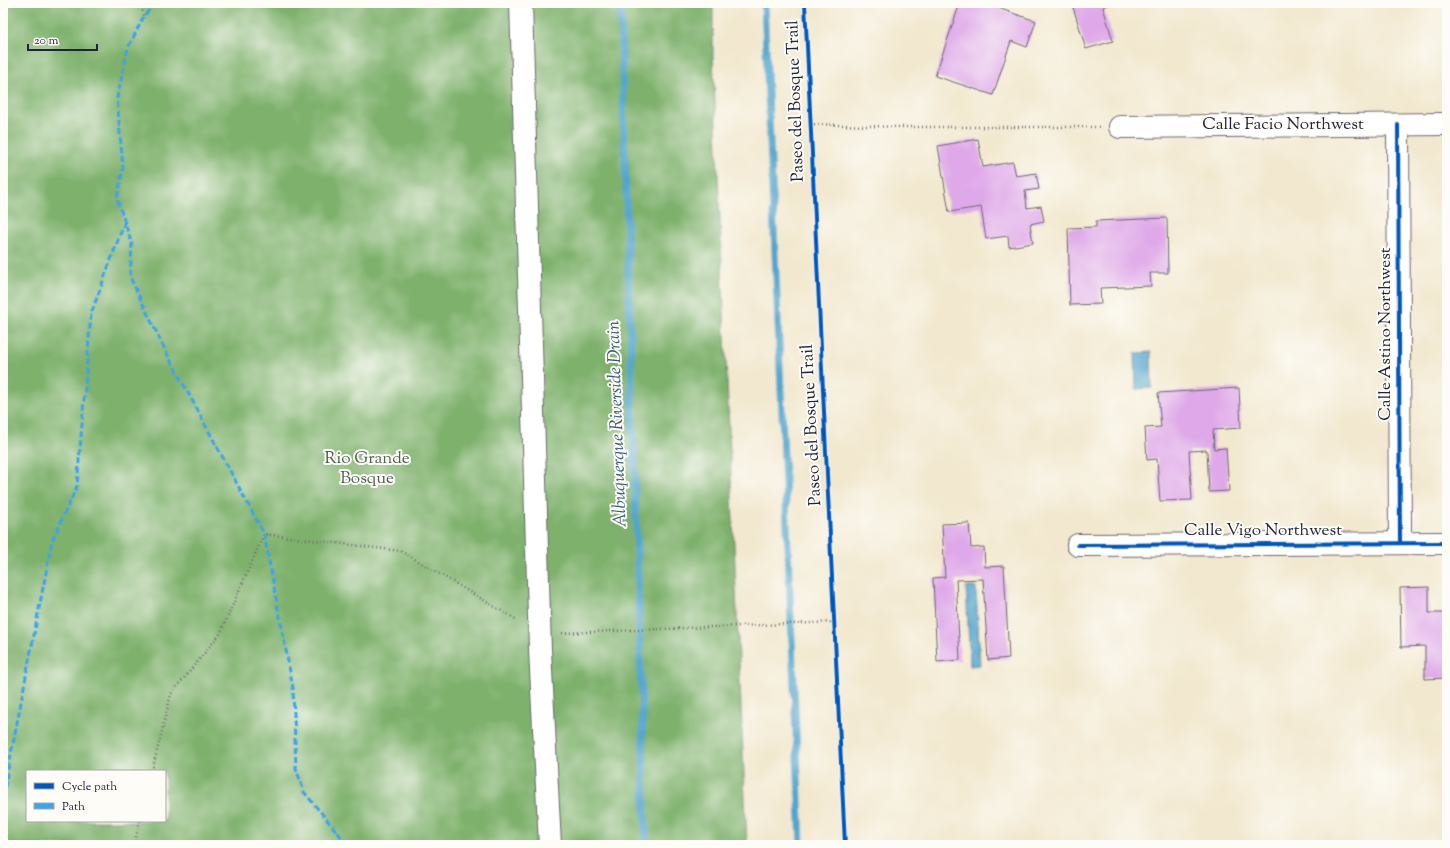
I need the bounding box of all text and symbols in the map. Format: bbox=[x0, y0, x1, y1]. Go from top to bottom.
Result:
street label: Paseo del Bosque Trail bbox=[781, 19, 811, 182]
scale bar bbox=[28, 26, 97, 52]
text: 20 m bbox=[34, 32, 59, 50]
street label: Calle Facio Northwest bbox=[1202, 113, 1364, 137]
street label: Calle Astino Northwest bbox=[1374, 247, 1398, 421]
water label: Albuquerque Riverside Drain bbox=[601, 320, 635, 528]
street label: Paseo del Bosque Trail bbox=[796, 343, 828, 506]
park label: Rio Grande Bosque bbox=[324, 447, 410, 491]
street label: Calle Vigo Northwest bbox=[1184, 519, 1342, 543]
legend bbox=[26, 770, 166, 822]
text: Cycle path bbox=[62, 778, 117, 796]
text: Path bbox=[62, 798, 85, 816]

